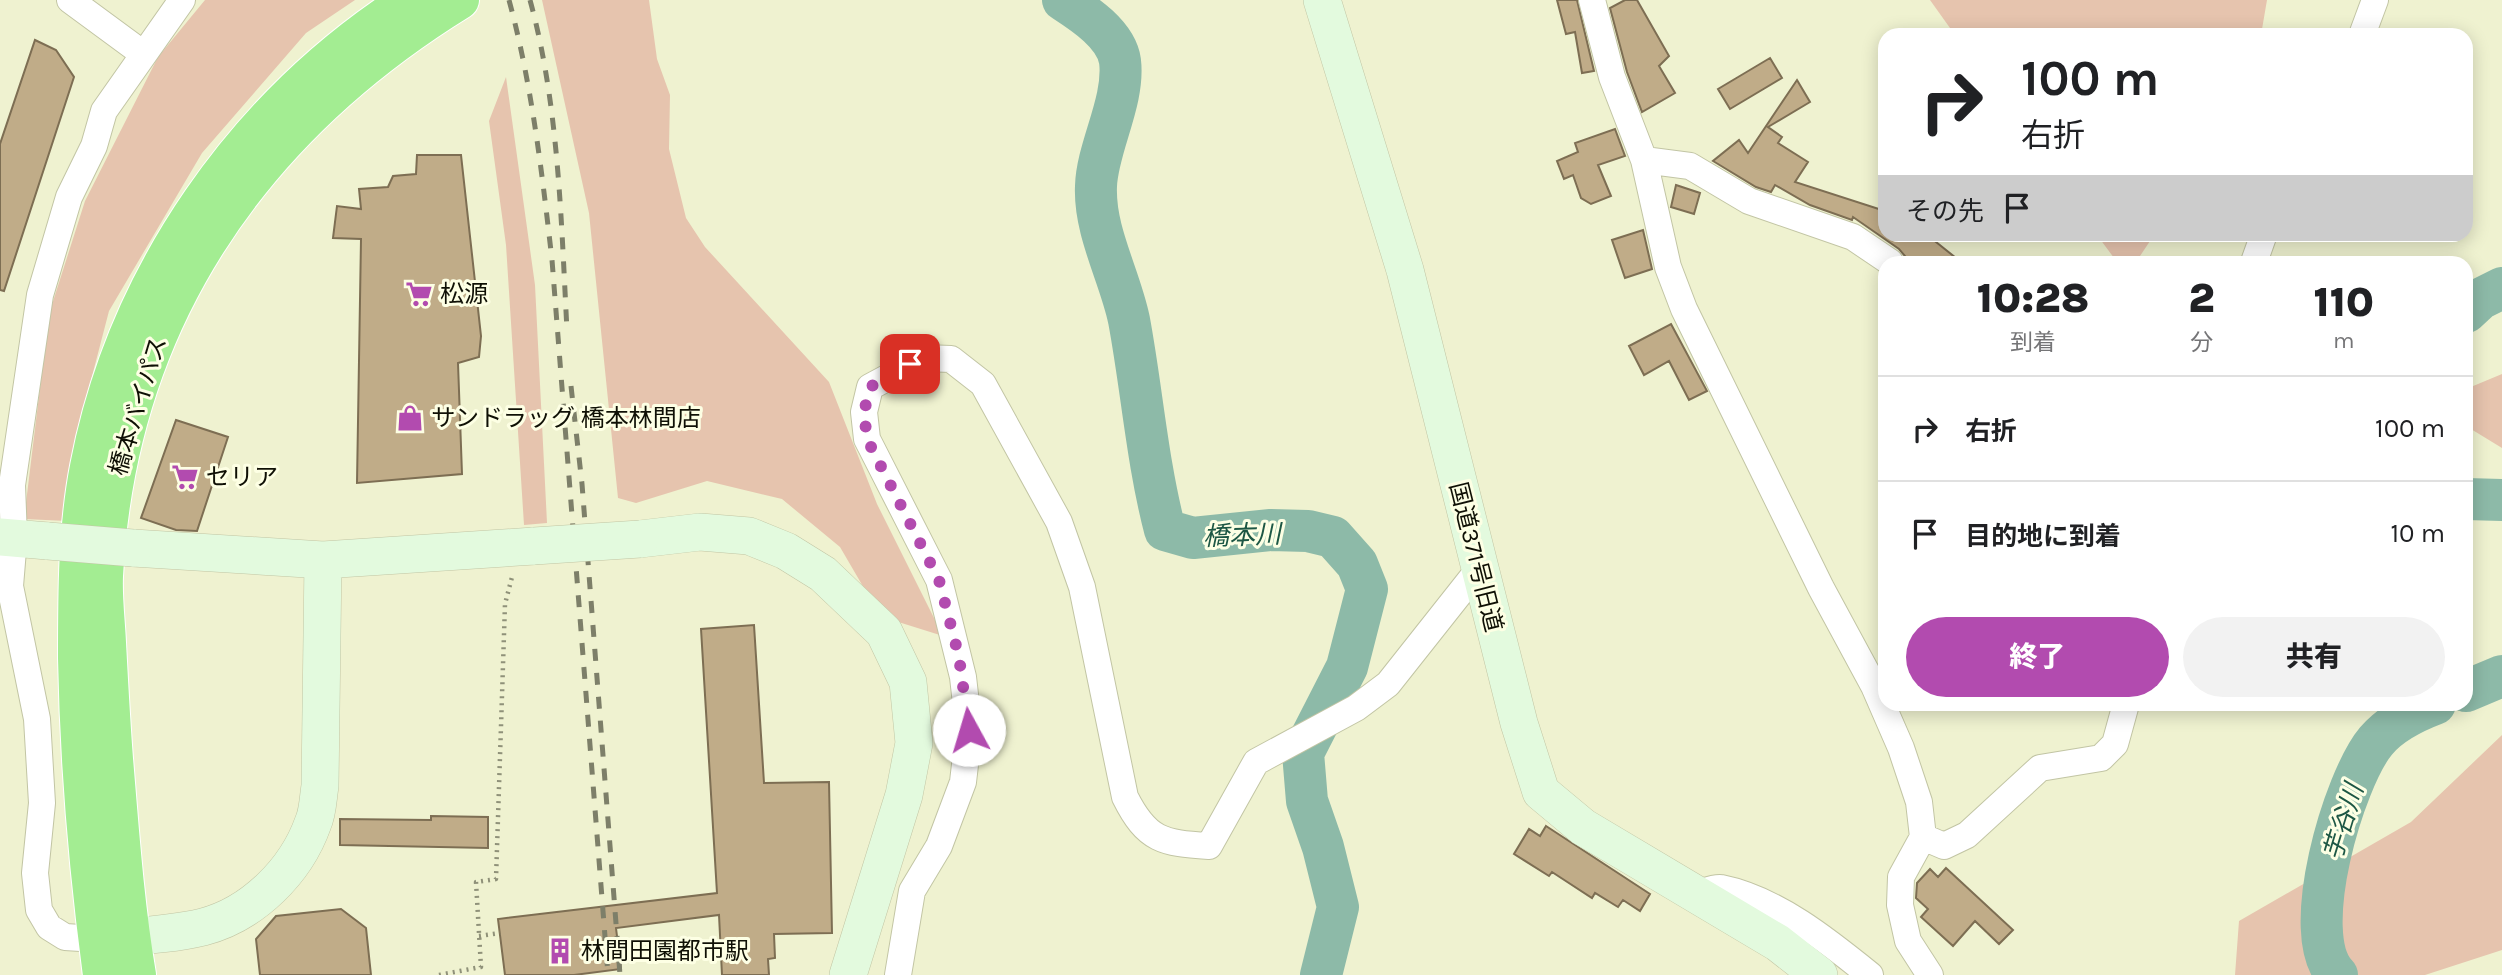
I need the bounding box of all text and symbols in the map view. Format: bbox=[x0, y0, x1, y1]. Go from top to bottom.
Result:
text: 100 m bbox=[2021, 50, 2159, 107]
icon: right bbox=[1906, 56, 1997, 147]
text: 右折 bbox=[2021, 117, 2085, 154]
icon: arrive bbox=[1998, 189, 2036, 227]
text: その先 bbox=[1906, 196, 1984, 227]
text: 10:28 bbox=[1977, 273, 2089, 323]
text: 2 bbox=[2188, 273, 2215, 323]
text: 110 bbox=[2314, 277, 2374, 327]
supermarket icon: 松源 bbox=[404, 279, 434, 309]
place label: 松源 bbox=[440, 280, 488, 308]
text: m bbox=[2333, 327, 2355, 354]
text: 到着 bbox=[2010, 329, 2056, 356]
text: 分 bbox=[2190, 329, 2213, 356]
street label: 橋本バイパス bbox=[104, 333, 172, 479]
pin bbox=[880, 334, 940, 394]
icon: arrive bbox=[891, 345, 929, 383]
shop icon: サンドラッグ 橋本林間店 bbox=[395, 403, 425, 433]
place label: サンドラッグ 橋本林間店 bbox=[431, 404, 701, 432]
icon: right bbox=[1906, 410, 1944, 448]
text: 100 m bbox=[2375, 413, 2445, 444]
text: 右折 bbox=[1965, 416, 2017, 447]
supermarket icon: セリア bbox=[170, 462, 200, 492]
place label: セリア bbox=[206, 463, 278, 491]
street label: 国道371号旧道 bbox=[1444, 479, 1508, 635]
icon: arrive bbox=[1906, 515, 1944, 553]
text: 10 m bbox=[2390, 518, 2445, 549]
water label: 橋本川 bbox=[1202, 519, 1285, 552]
text: 目的地に到着 bbox=[1965, 521, 2121, 552]
button: 終了 bbox=[1906, 617, 2169, 697]
button: 共有 bbox=[2183, 617, 2445, 697]
position arrow bbox=[932, 693, 1006, 767]
water label: 芋谷川 bbox=[2317, 777, 2371, 864]
building icon: 林間田園都市駅 bbox=[545, 936, 575, 966]
place label: 林間田園都市駅 bbox=[581, 937, 749, 965]

